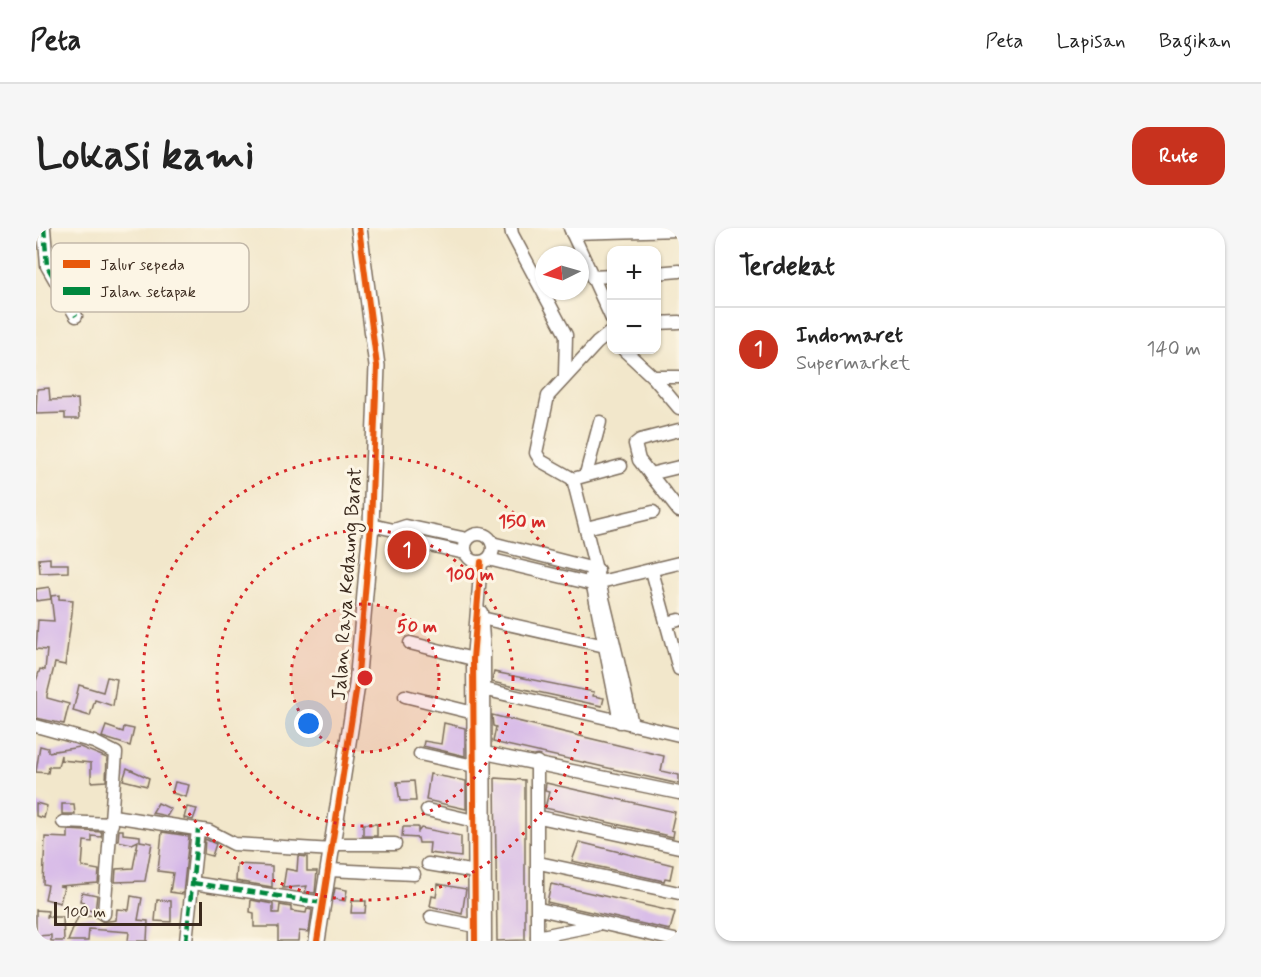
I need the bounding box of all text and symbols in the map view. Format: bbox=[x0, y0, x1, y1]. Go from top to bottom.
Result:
text: Peta bbox=[30, 23, 81, 60]
text: Peta bbox=[985, 27, 1024, 55]
text: Lapisan bbox=[1057, 27, 1126, 55]
text: Bagikan bbox=[1159, 27, 1231, 55]
button: Rute bbox=[1132, 127, 1225, 185]
text: Lokasi kami bbox=[36, 129, 255, 184]
legend bbox=[51, 243, 249, 312]
north arrow bbox=[535, 246, 589, 300]
map controls bbox=[607, 246, 661, 354]
button: + bbox=[607, 246, 661, 300]
text: Terdekat bbox=[739, 250, 835, 284]
text: Jalur sepeda bbox=[100, 255, 185, 276]
text: Jalan setapak bbox=[100, 282, 196, 303]
button: − bbox=[607, 300, 661, 354]
text: Indomaret bbox=[796, 322, 903, 350]
text: 1 bbox=[754, 336, 763, 363]
text: 140 m bbox=[1147, 336, 1201, 363]
text: Supermarket bbox=[796, 350, 910, 377]
street label: Jalan Raya Kedaung Barat bbox=[326, 467, 370, 702]
text: 150 m bbox=[498, 510, 546, 534]
pin: 1 bbox=[388, 528, 427, 572]
text: 100 m bbox=[446, 563, 494, 587]
text: 50 m bbox=[397, 615, 437, 639]
centre of rings bbox=[355, 668, 375, 688]
your location bbox=[294, 709, 323, 738]
scale bar bbox=[54, 899, 202, 926]
text: 100 m bbox=[63, 902, 106, 923]

